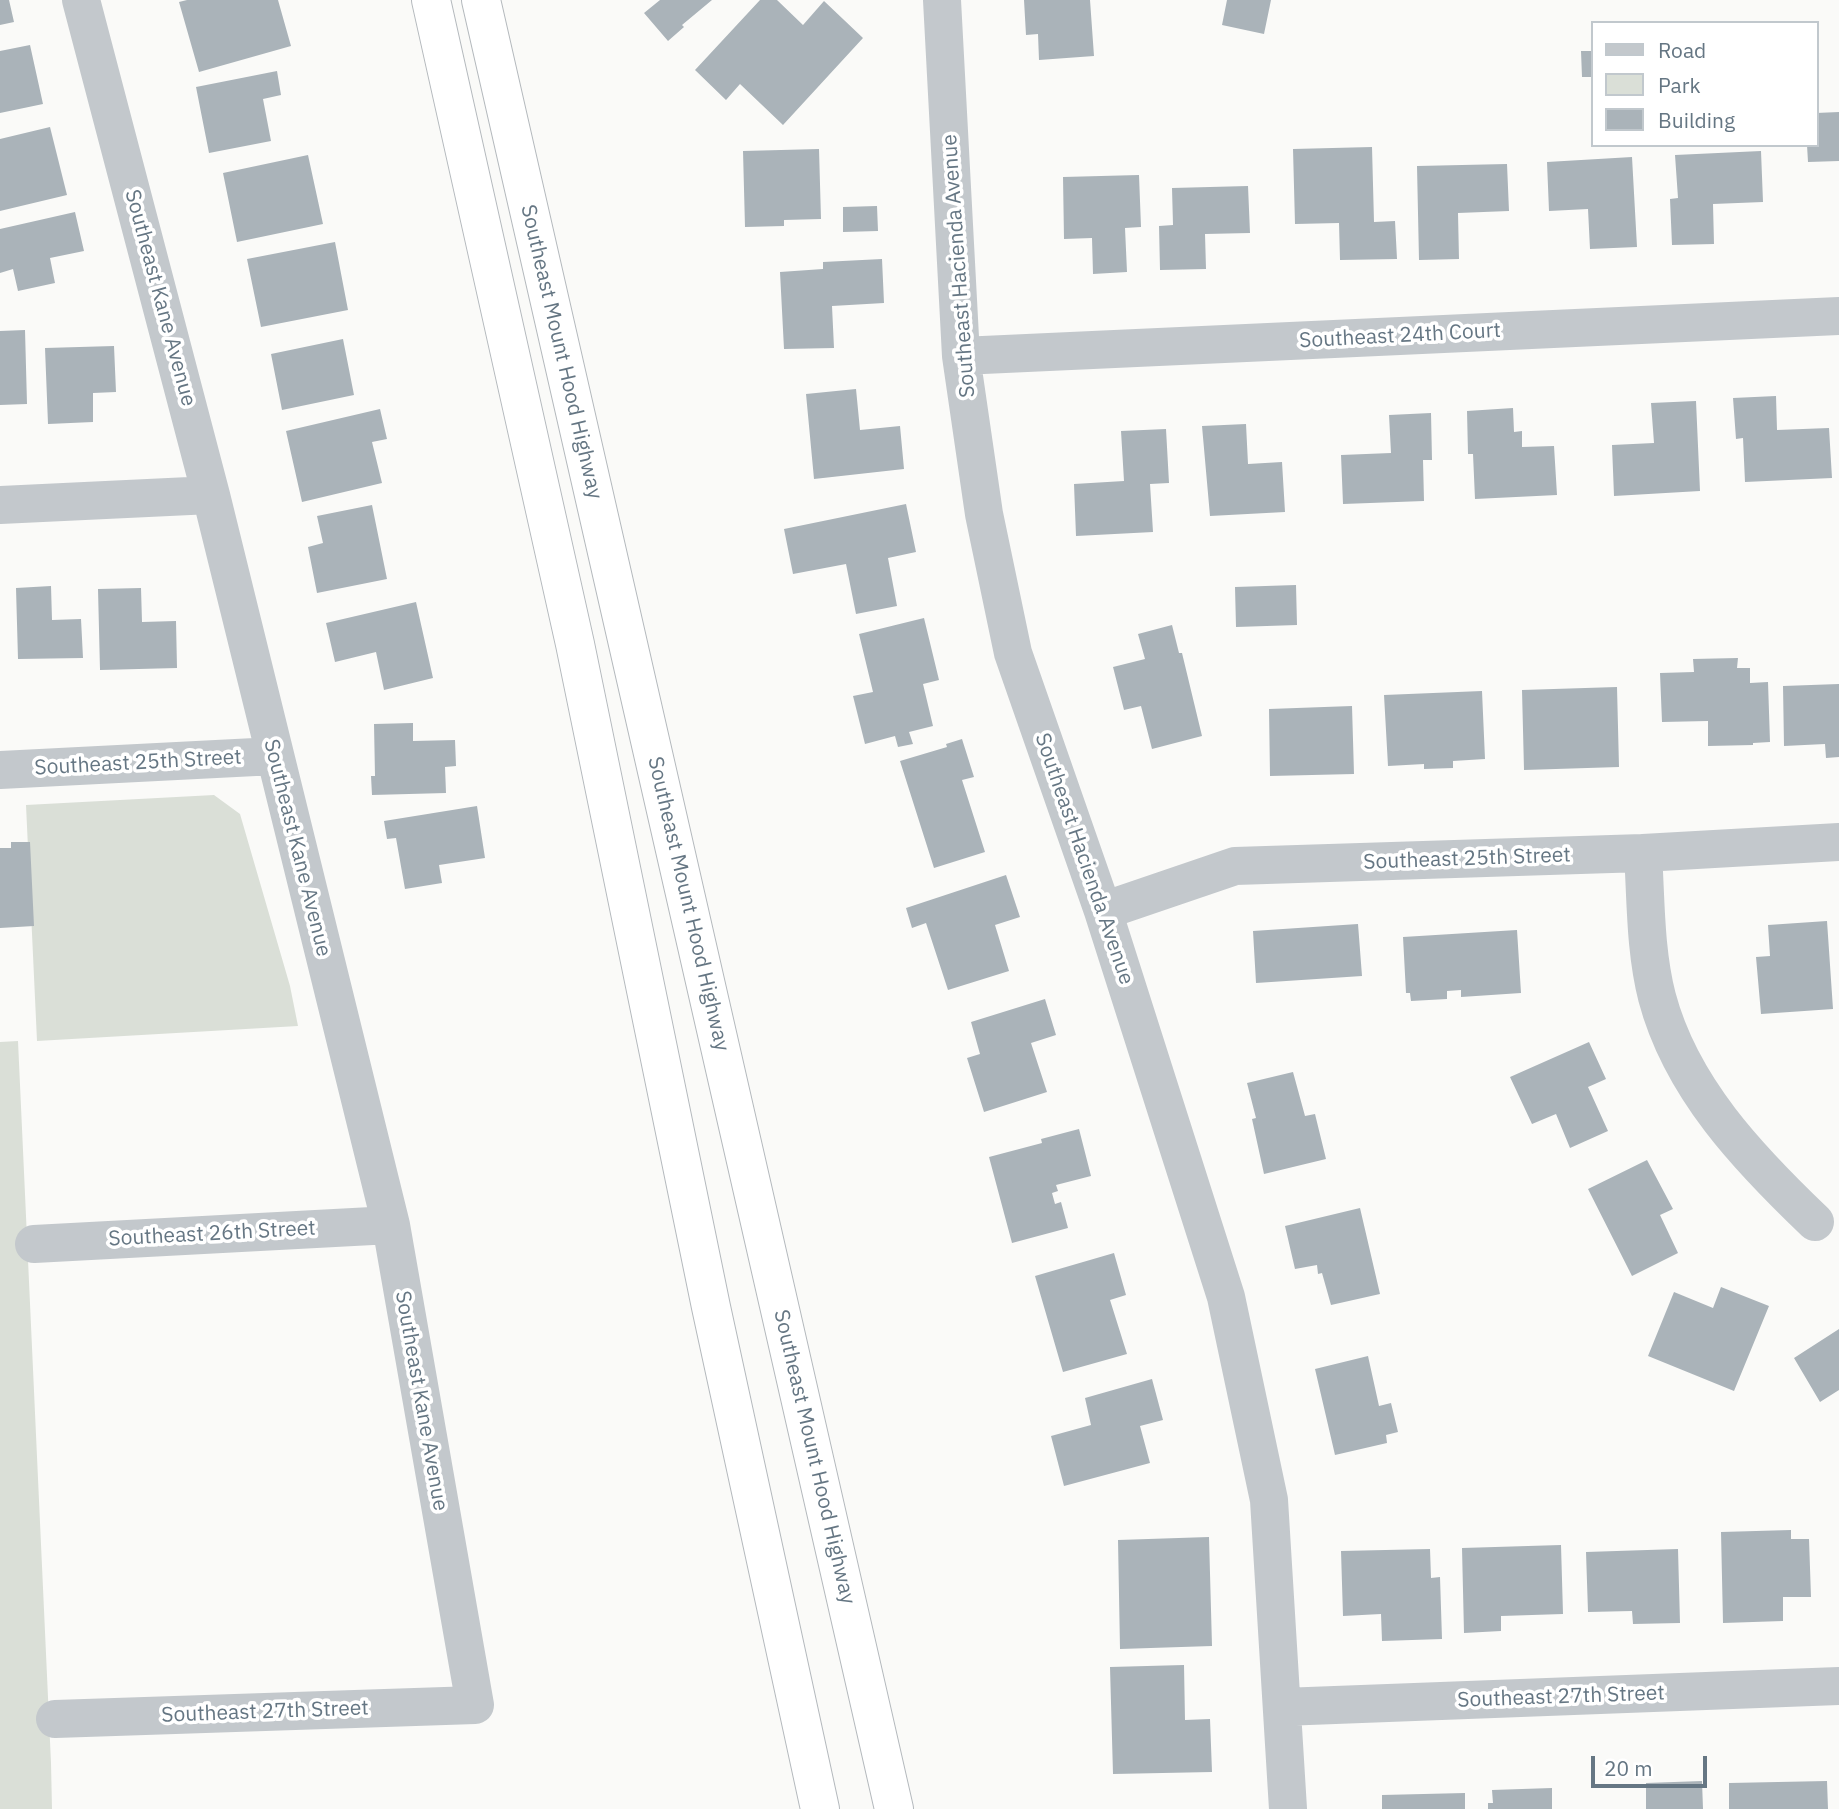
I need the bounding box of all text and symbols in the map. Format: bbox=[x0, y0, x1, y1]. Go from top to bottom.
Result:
legend bbox=[1590, 21, 1818, 147]
text: Road bbox=[1658, 36, 1706, 64]
text: Park bbox=[1658, 71, 1701, 99]
text: Building bbox=[1658, 106, 1735, 134]
street label: Southeast Hacienda Avenue bbox=[937, 133, 981, 399]
street label: Southeast Kane Avenue bbox=[119, 187, 201, 409]
street label: Southeast Mount Hood Highway bbox=[515, 202, 607, 502]
street label: Southeast 24th Court bbox=[1299, 318, 1501, 354]
street label: Southeast Hacienda Avenue bbox=[1029, 730, 1139, 988]
street label: Southeast Kane Avenue bbox=[258, 737, 336, 959]
street label: Southeast 25th Street bbox=[34, 745, 242, 781]
street label: Southeast Mount Hood Highway bbox=[642, 754, 734, 1054]
street label: Southeast 25th Street bbox=[1363, 843, 1571, 875]
street label: Southeast 26th Street bbox=[108, 1216, 316, 1252]
street label: Southeast Kane Avenue bbox=[389, 1289, 453, 1513]
street label: Southeast Mount Hood Highway bbox=[768, 1307, 860, 1607]
street label: Southeast 27th Street bbox=[1457, 1681, 1665, 1713]
street label: Southeast 27th Street bbox=[161, 1696, 369, 1728]
scale bar bbox=[1594, 1742, 1710, 1786]
text: 20 m bbox=[1604, 1754, 1653, 1782]

